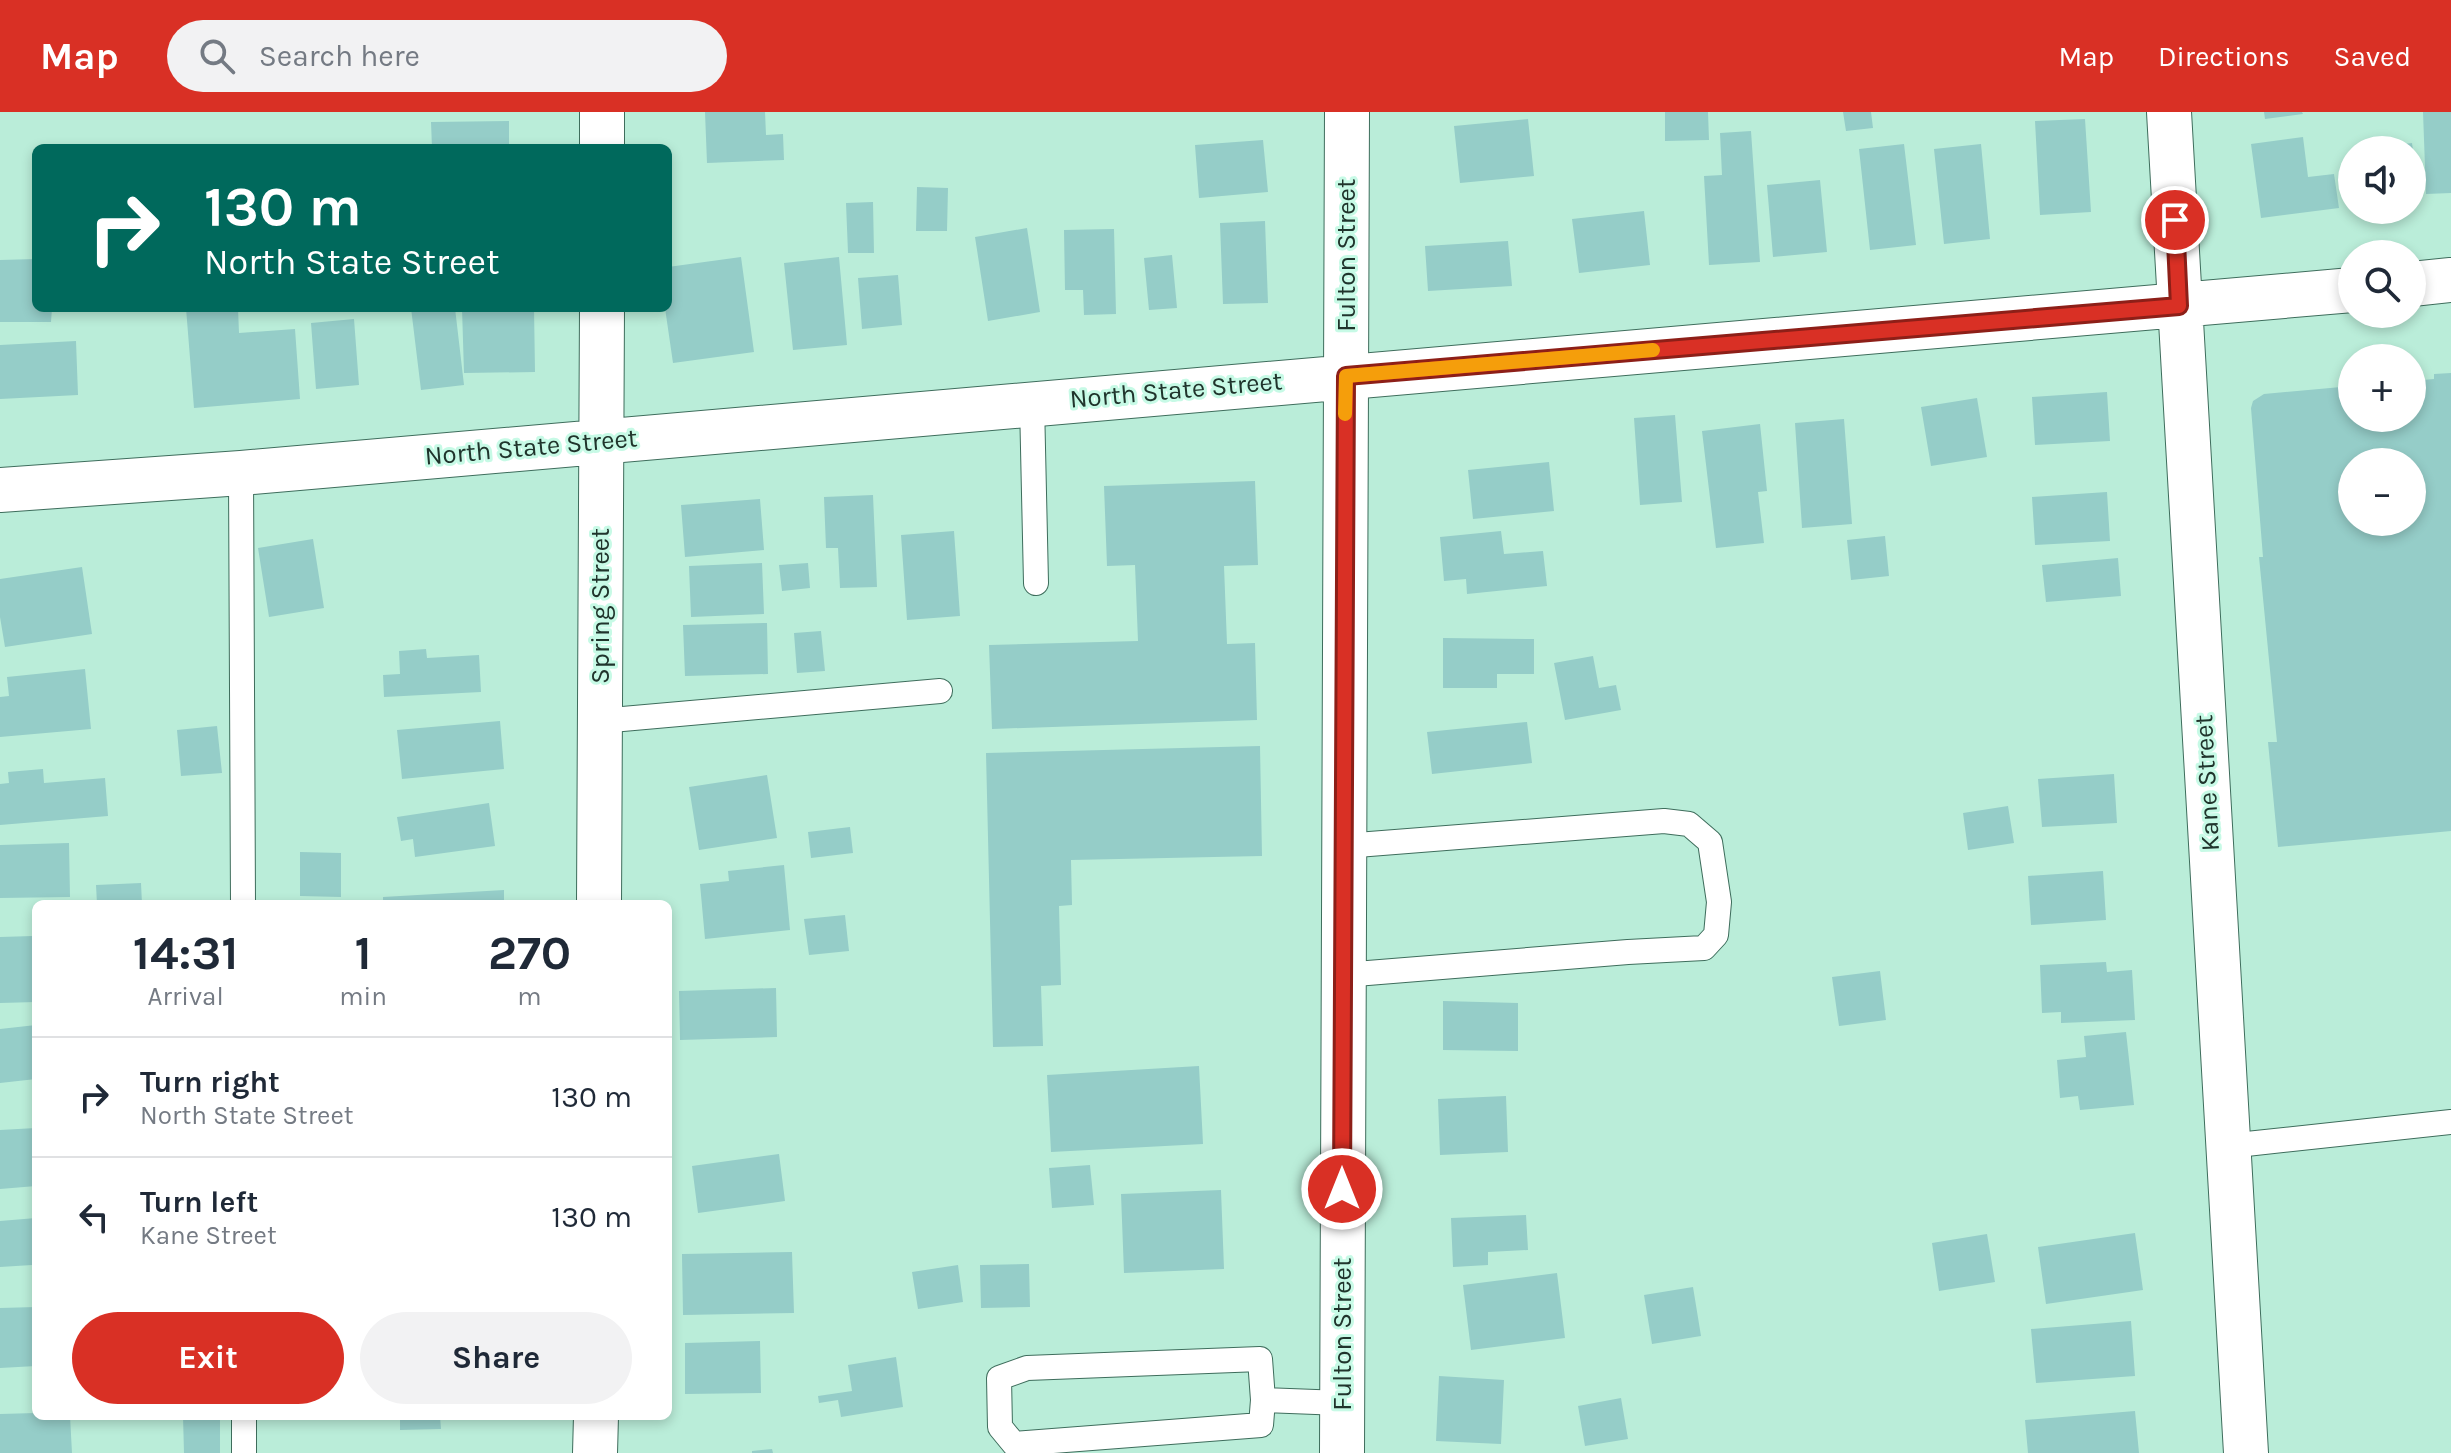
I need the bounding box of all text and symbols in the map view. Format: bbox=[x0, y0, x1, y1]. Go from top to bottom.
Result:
search box bbox=[167, 20, 727, 92]
text: Map bbox=[40, 34, 119, 79]
icon: search bbox=[195, 34, 239, 78]
text: Search here bbox=[259, 38, 420, 74]
text: Map bbox=[2059, 40, 2114, 73]
text: Directions bbox=[2158, 40, 2290, 73]
text: Saved bbox=[2334, 40, 2411, 73]
map controls bbox=[2338, 136, 2426, 536]
button: sound bbox=[2338, 136, 2426, 224]
text: 130 m bbox=[204, 174, 362, 239]
icon: right bbox=[72, 176, 176, 280]
street label: Fulton Street bbox=[1331, 178, 1362, 332]
pin bbox=[2141, 186, 2209, 254]
icon: arrive bbox=[2153, 198, 2197, 242]
button: search bbox=[2338, 240, 2426, 328]
text: North State Street bbox=[204, 241, 500, 283]
button: + bbox=[2338, 344, 2426, 432]
street label: North State Street bbox=[1068, 365, 1284, 415]
street label: North State Street bbox=[423, 422, 639, 472]
button: − bbox=[2338, 448, 2426, 536]
street label: Spring Street bbox=[585, 528, 616, 684]
street label: Kane Street bbox=[2188, 714, 2226, 852]
text: 14:31 bbox=[133, 925, 238, 981]
text: 1 bbox=[355, 925, 372, 981]
text: 270 bbox=[488, 925, 571, 981]
text: Arrival bbox=[148, 981, 224, 1012]
text: min bbox=[339, 981, 387, 1012]
text: m bbox=[517, 981, 542, 1012]
text: Turn right bbox=[140, 1064, 280, 1100]
icon: right bbox=[72, 1075, 116, 1119]
text: 130 m bbox=[551, 1079, 632, 1115]
text: North State Street bbox=[140, 1100, 354, 1131]
position arrow bbox=[1300, 1147, 1384, 1231]
text: Turn left bbox=[140, 1184, 258, 1220]
icon: left bbox=[72, 1195, 116, 1239]
text: 130 m bbox=[551, 1199, 632, 1235]
text: Kane Street bbox=[140, 1220, 277, 1251]
street label: Fulton Street bbox=[1327, 1257, 1358, 1411]
button: Exit bbox=[72, 1312, 344, 1404]
button: Share bbox=[360, 1312, 632, 1404]

